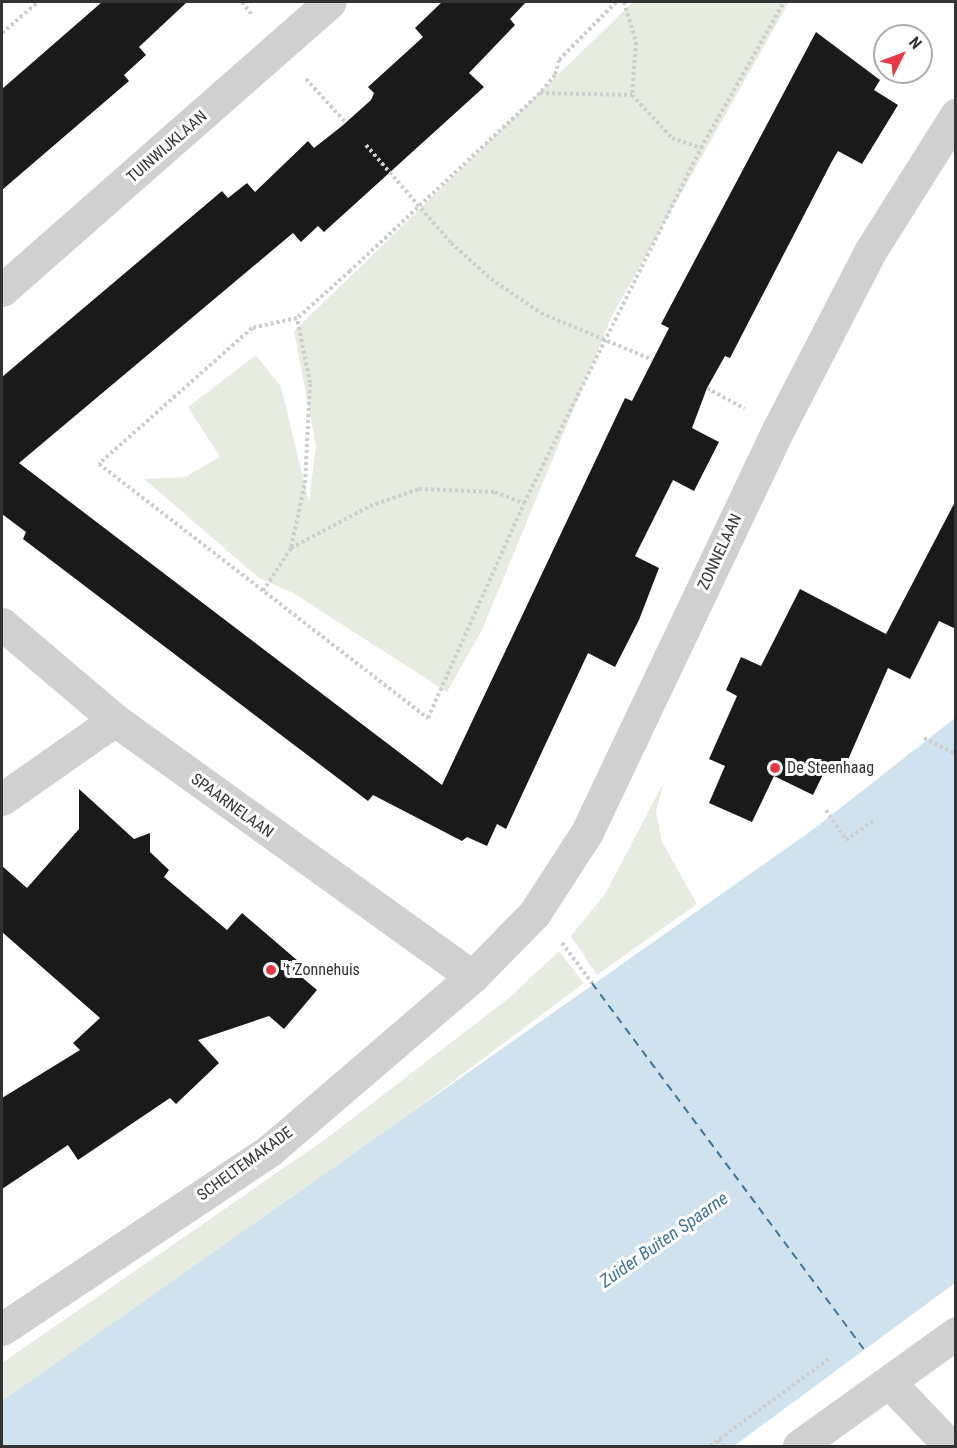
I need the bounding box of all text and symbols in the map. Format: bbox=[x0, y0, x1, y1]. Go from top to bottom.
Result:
north arrow bbox=[873, 24, 933, 84]
text: N bbox=[905, 33, 926, 53]
street label: TUINWIJKLAAN bbox=[123, 107, 211, 187]
street label: ZONNELAAN bbox=[694, 511, 746, 593]
place label: De Steenhaag bbox=[787, 758, 874, 778]
marker: De Steenhaag bbox=[768, 761, 782, 775]
street label: SPAARNELAAN bbox=[187, 770, 277, 842]
place label: 't Zonnehuis bbox=[283, 960, 360, 980]
marker: 't Zonnehuis bbox=[264, 963, 278, 977]
street label: SCHELTEMAKADE bbox=[193, 1123, 297, 1205]
water label: Zuider Buiten Spaarne bbox=[596, 1188, 732, 1292]

